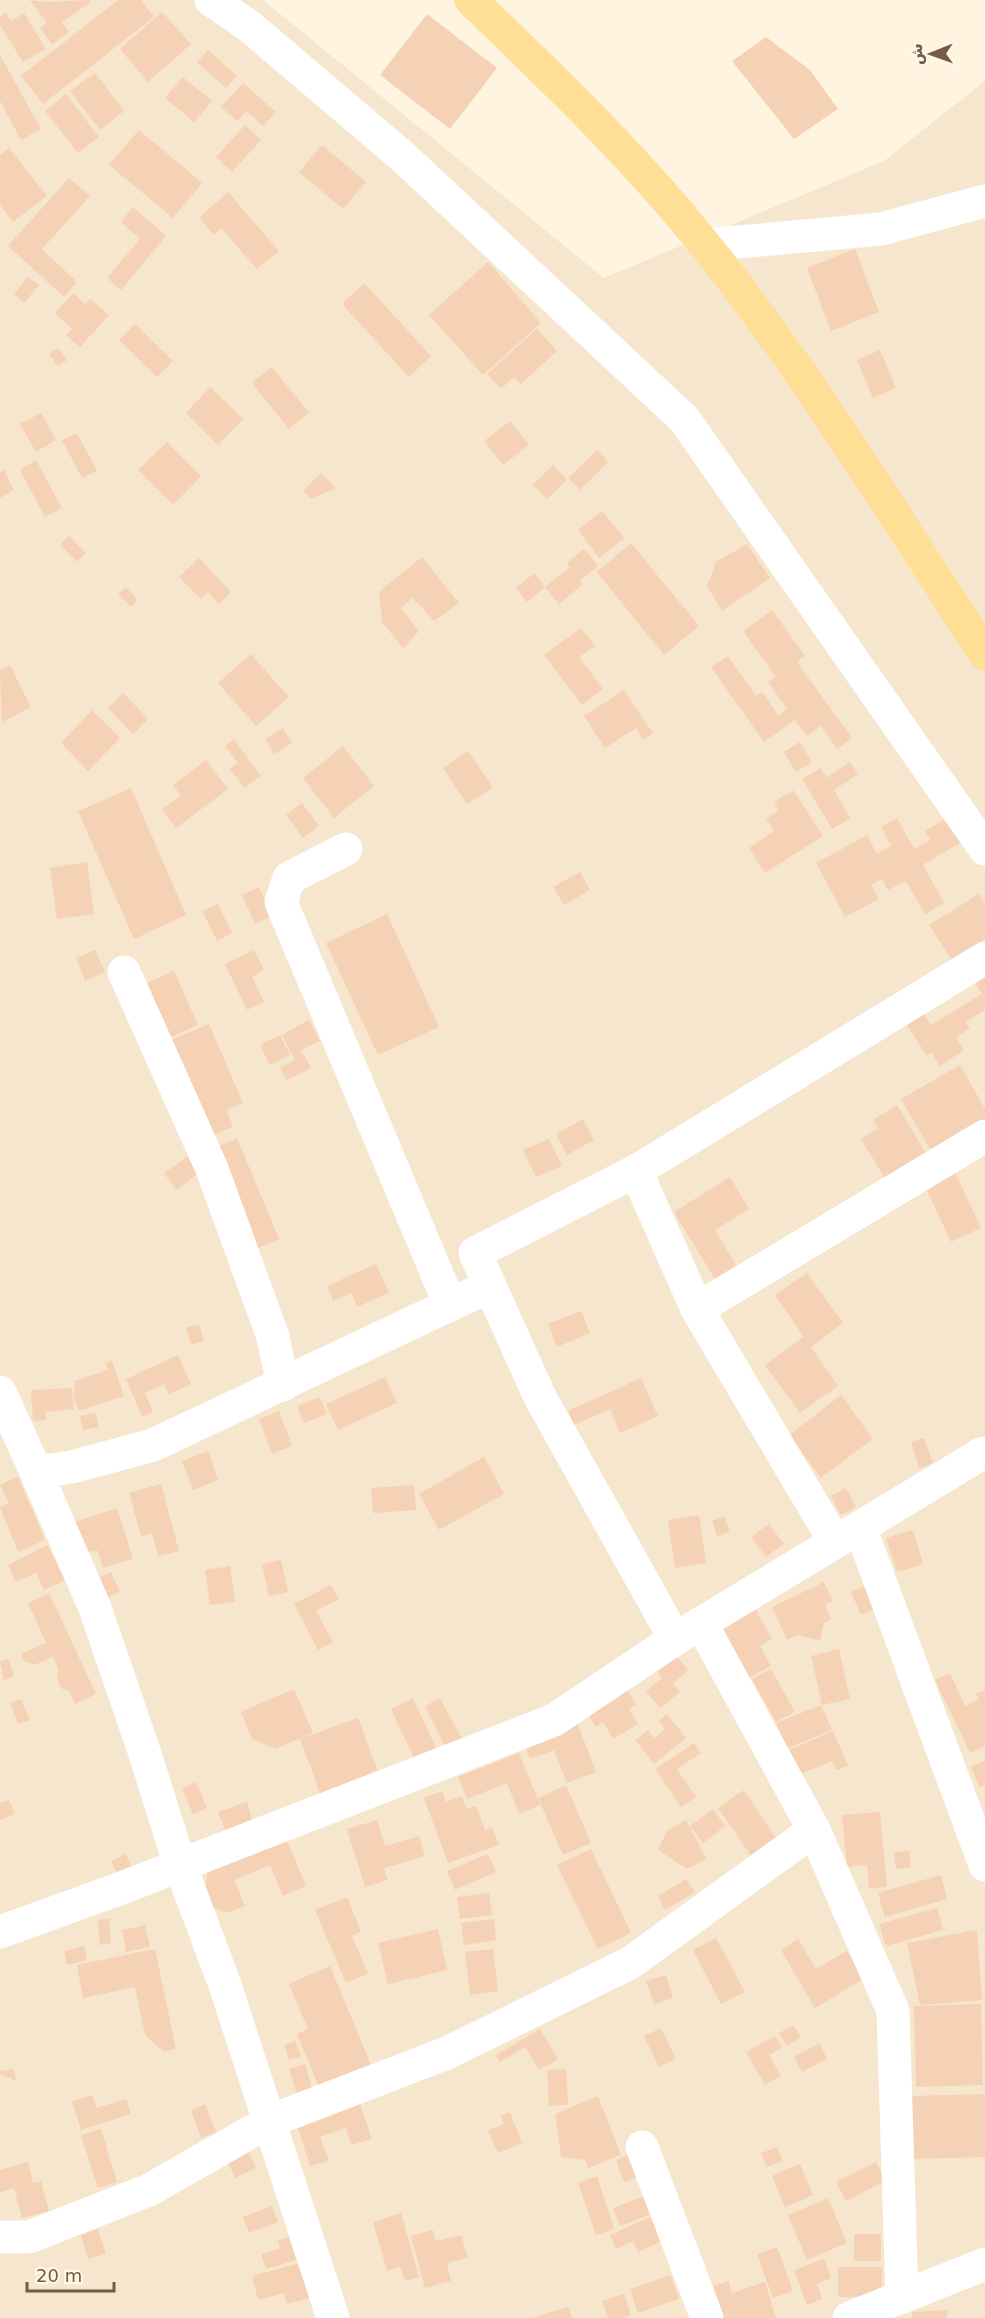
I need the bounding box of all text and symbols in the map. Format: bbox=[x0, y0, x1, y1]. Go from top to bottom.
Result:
north arrow bbox=[901, 24, 961, 84]
text: ش bbox=[907, 43, 926, 65]
scale bar bbox=[27, 2255, 114, 2293]
text: 20 m bbox=[36, 2265, 82, 2286]

